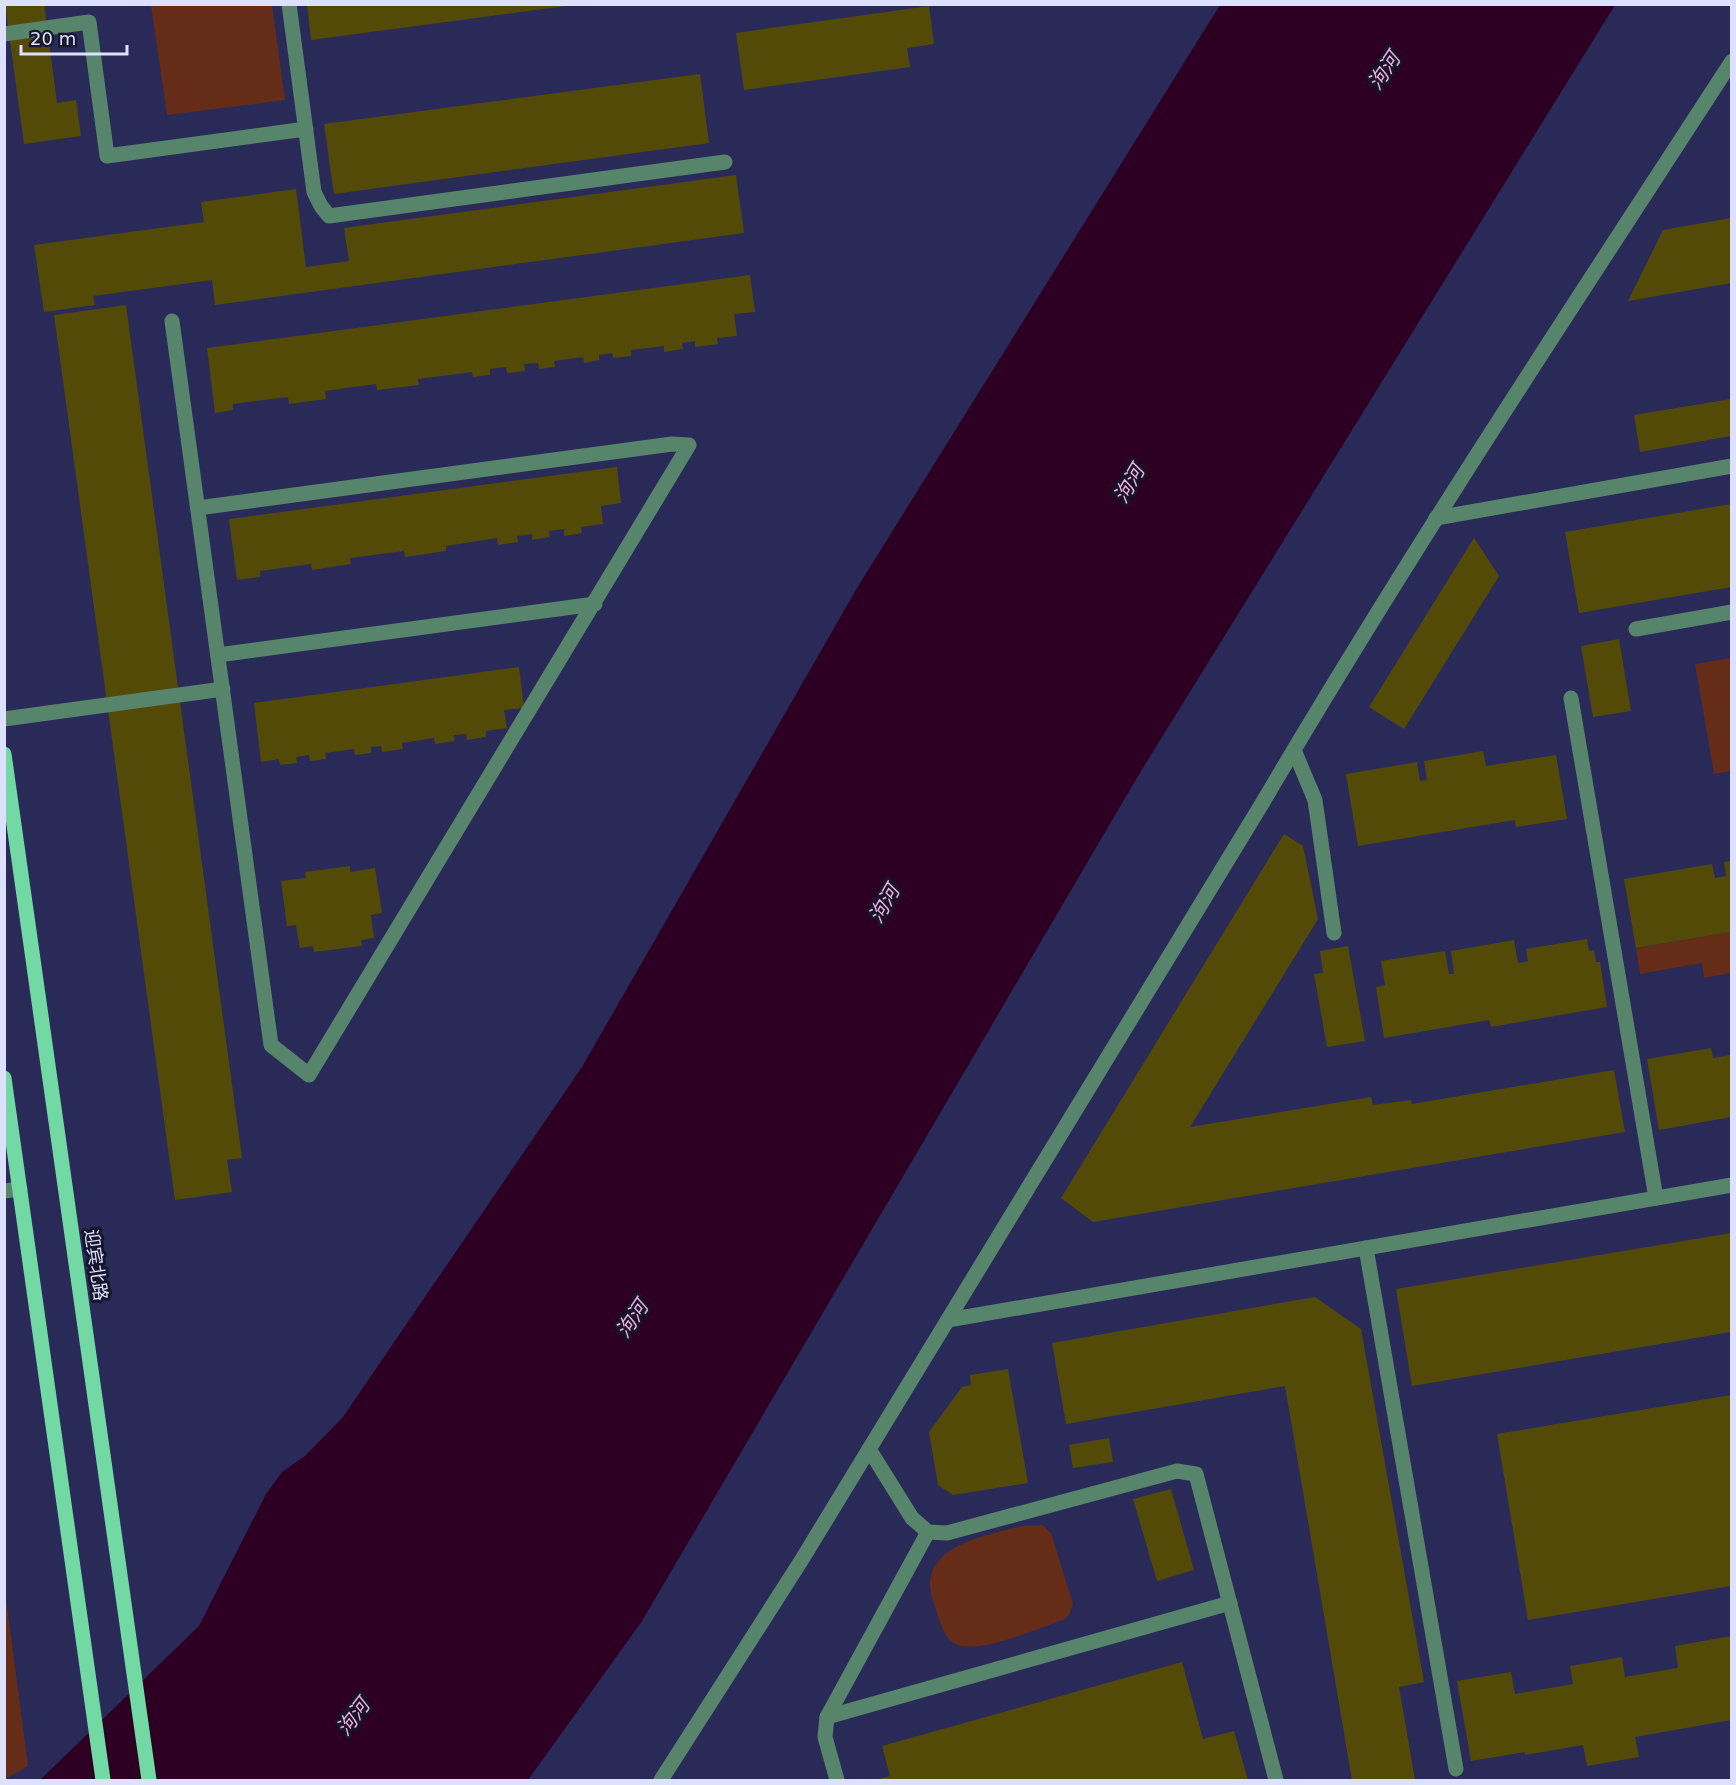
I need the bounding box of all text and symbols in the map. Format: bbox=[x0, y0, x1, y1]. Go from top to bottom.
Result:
scale bar bbox=[21, 18, 128, 56]
text: 20 m bbox=[30, 28, 76, 49]
water label: 泃河 bbox=[1363, 44, 1407, 94]
water label: 泃河 bbox=[1109, 457, 1151, 507]
water label: 泃河 bbox=[864, 877, 906, 927]
street label: 迎宾北路 bbox=[81, 1228, 112, 1302]
water label: 泃河 bbox=[611, 1292, 655, 1342]
water label: 泃河 bbox=[331, 1691, 377, 1740]

